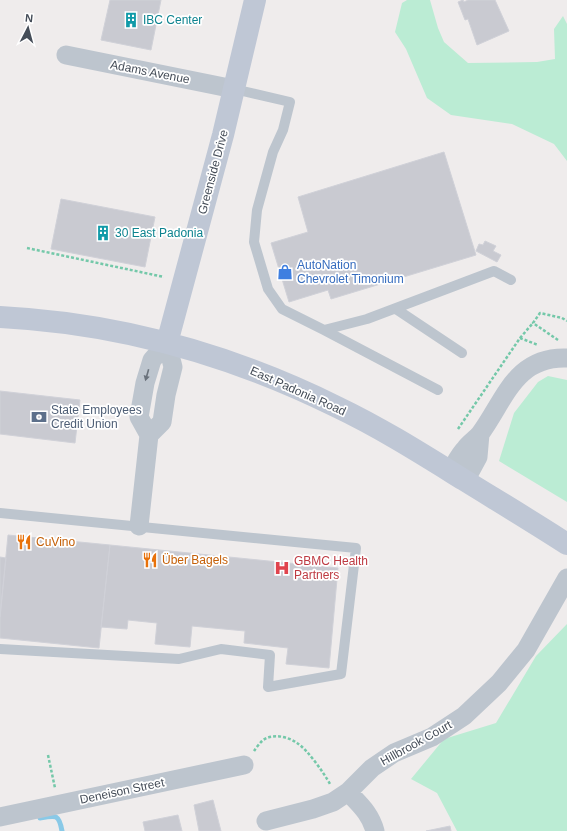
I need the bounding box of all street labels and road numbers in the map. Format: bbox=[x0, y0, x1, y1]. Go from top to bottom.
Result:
street label: Adams Avenue bbox=[109, 57, 191, 87]
street label: Greenside Drive bbox=[195, 128, 231, 216]
street label: East Padonia Road bbox=[248, 364, 348, 418]
street label: Hillbrook Court bbox=[378, 717, 455, 768]
street label: Deneison Street bbox=[78, 775, 166, 807]

